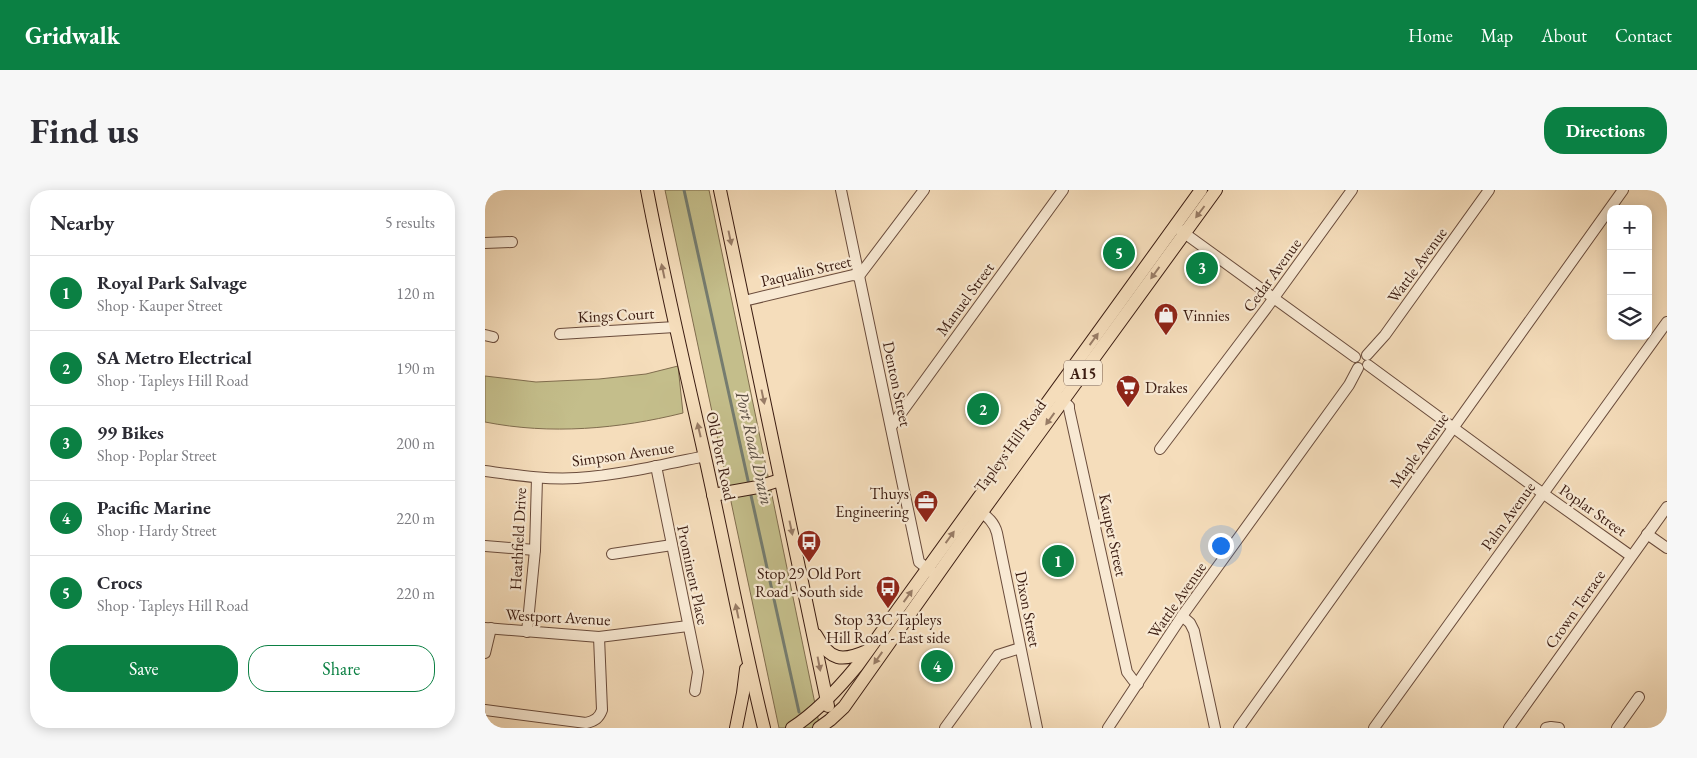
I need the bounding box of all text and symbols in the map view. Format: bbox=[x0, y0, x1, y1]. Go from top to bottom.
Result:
text: Gridwalk bbox=[25, 20, 120, 51]
text: Home bbox=[1408, 24, 1453, 47]
text: Map bbox=[1481, 24, 1513, 47]
text: About bbox=[1541, 24, 1587, 47]
text: Contact bbox=[1615, 24, 1672, 47]
button: Directions bbox=[1544, 107, 1667, 154]
text: Find us bbox=[30, 108, 139, 153]
one-way arrow bbox=[1195, 205, 1205, 219]
map controls bbox=[1607, 205, 1652, 340]
button: + bbox=[1607, 205, 1652, 250]
text: Nearby bbox=[50, 209, 114, 236]
text: 5 results bbox=[385, 212, 435, 233]
street label: Wattle Avenue bbox=[1382, 223, 1452, 307]
one-way arrow bbox=[726, 230, 734, 245]
pin: 5 bbox=[1103, 234, 1135, 272]
street label: Cedar Avenue bbox=[1238, 234, 1306, 316]
pin: 3 bbox=[1186, 249, 1218, 287]
street label: Paqualin Street bbox=[759, 250, 853, 292]
button: − bbox=[1607, 250, 1652, 295]
street label: Manuel Street bbox=[931, 258, 999, 340]
one-way arrow bbox=[659, 264, 667, 279]
one-way arrow bbox=[1150, 266, 1160, 280]
text: Royal Park Salvage bbox=[97, 270, 247, 295]
text: 1 bbox=[62, 283, 70, 304]
text: 120 m bbox=[396, 283, 435, 304]
text: Shop · Kauper Street bbox=[97, 295, 222, 316]
button: layers bbox=[1607, 295, 1652, 340]
shop icon: Vinnies bbox=[1153, 302, 1179, 336]
street label: Kings Court bbox=[577, 303, 655, 327]
place label: Vinnies bbox=[1183, 305, 1230, 326]
one-way arrow bbox=[1089, 332, 1099, 346]
street label: Denton Street bbox=[878, 340, 916, 428]
text: SA Metro Electrical bbox=[97, 345, 252, 370]
text: 2 bbox=[62, 358, 70, 379]
text: 190 m bbox=[396, 358, 435, 379]
road number: A15 bbox=[1064, 360, 1102, 386]
text: Shop · Tapleys Hill Road bbox=[97, 370, 249, 391]
supermarket icon: Drakes bbox=[1115, 374, 1141, 408]
place label: Drakes bbox=[1145, 377, 1188, 398]
water label: Port Road Drain bbox=[731, 389, 779, 507]
one-way arrow bbox=[760, 389, 768, 405]
pin: 2 bbox=[967, 390, 999, 428]
street label: Tapleys Hill Road bbox=[969, 395, 1051, 497]
street label: Maple Avenue bbox=[1385, 408, 1453, 492]
street label: Old Port Road bbox=[701, 410, 741, 503]
one-way arrow bbox=[1045, 412, 1055, 426]
text: 99 Bikes bbox=[97, 420, 164, 445]
one-way arrow bbox=[695, 422, 703, 437]
text: 3 bbox=[62, 433, 70, 454]
text: 200 m bbox=[396, 433, 435, 454]
street label: Simpson Avenue bbox=[571, 436, 675, 472]
text: Shop · Poplar Street bbox=[97, 445, 216, 466]
street label: Palm Avenue bbox=[1476, 478, 1540, 554]
street label: Poplar Street bbox=[1555, 479, 1631, 541]
place label: Thuys Engineering bbox=[835, 483, 910, 522]
street label: Heathfield Drive bbox=[505, 487, 531, 591]
office icon: Thuys Engineering bbox=[913, 489, 939, 523]
street label: Kauper Street bbox=[1094, 492, 1132, 578]
text: Pacific Marine bbox=[97, 495, 211, 520]
text: 4 bbox=[62, 508, 70, 529]
text: 220 m bbox=[396, 508, 435, 529]
text: Shop · Hardy Street bbox=[97, 520, 217, 541]
one-way arrow bbox=[787, 520, 795, 535]
street label: Prominent Place bbox=[672, 523, 714, 627]
bus stop icon: Stop 29 Old Port Road - South side bbox=[796, 529, 822, 563]
one-way arrow bbox=[945, 531, 955, 544]
your location bbox=[1208, 533, 1234, 559]
pin: 1 bbox=[1042, 542, 1074, 580]
street label: Wattle Avenue bbox=[1143, 558, 1211, 642]
place label: Stop 29 Old Port Road - South side bbox=[755, 563, 863, 602]
street label: Crown Terrace bbox=[1540, 565, 1610, 653]
street label: Dixon Street bbox=[1010, 569, 1046, 649]
text: Crocs bbox=[97, 570, 142, 595]
bus stop icon: Stop 33C Tapleys Hill Road - East side bbox=[875, 575, 901, 609]
text: 5 bbox=[62, 583, 70, 604]
text: 220 m bbox=[396, 583, 435, 604]
one-way arrow bbox=[902, 590, 913, 603]
text: Shop · Tapleys Hill Road bbox=[97, 595, 249, 616]
one-way arrow bbox=[733, 603, 741, 618]
street label: Westport Avenue bbox=[505, 604, 611, 630]
place label: Stop 33C Tapleys Hill Road - East side bbox=[826, 609, 950, 648]
button: Save bbox=[50, 645, 238, 692]
button: Share bbox=[248, 645, 435, 692]
pin: 4 bbox=[921, 647, 953, 685]
one-way arrow bbox=[873, 651, 883, 665]
one-way arrow bbox=[815, 657, 823, 672]

